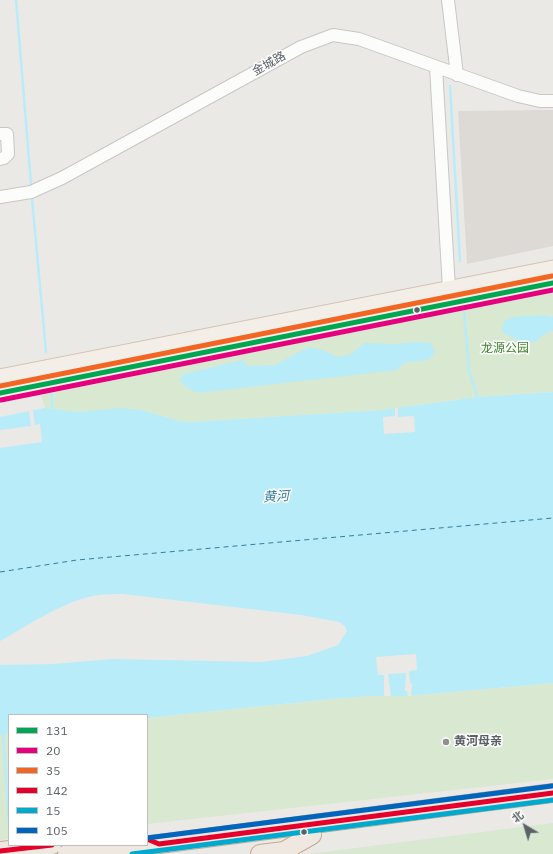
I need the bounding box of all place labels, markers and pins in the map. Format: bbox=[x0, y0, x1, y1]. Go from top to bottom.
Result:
unlabelled marker bbox=[412, 305, 422, 315]
place label: 黄河母亲 bbox=[454, 735, 502, 749]
marker: 黄河母亲 bbox=[441, 737, 451, 747]
unlabelled marker bbox=[299, 827, 309, 837]

